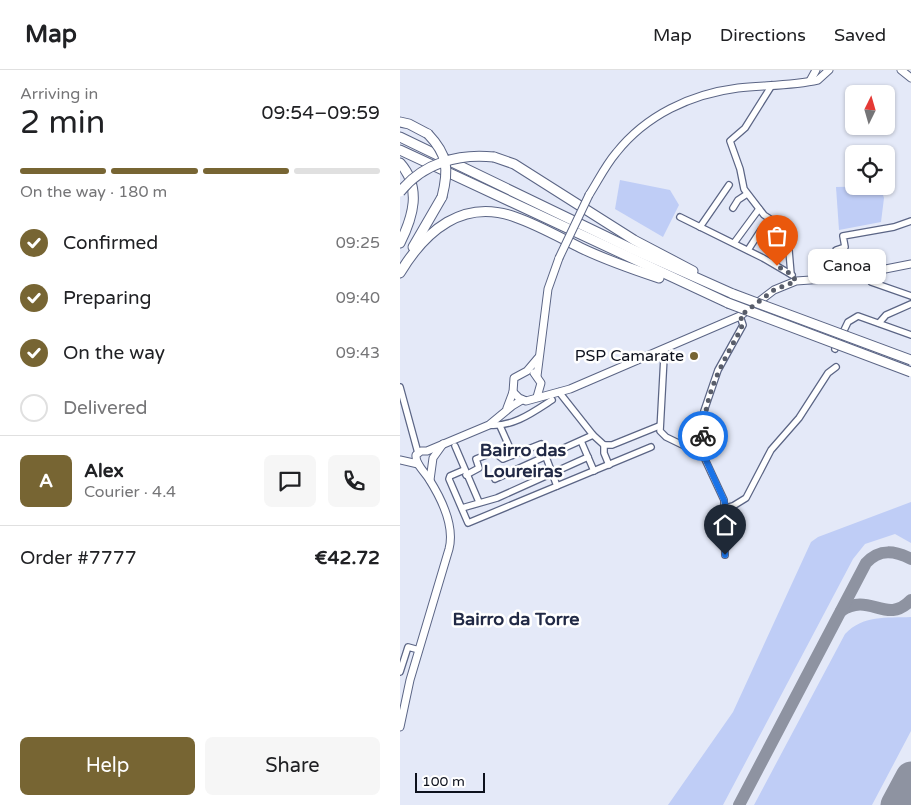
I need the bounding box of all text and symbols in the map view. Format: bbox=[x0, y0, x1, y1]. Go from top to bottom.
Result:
text: Map bbox=[25, 20, 77, 49]
text: Map bbox=[653, 24, 692, 46]
text: Directions bbox=[720, 24, 806, 46]
text: Saved bbox=[834, 24, 886, 46]
text: Arriving in bbox=[20, 84, 98, 104]
north arrow bbox=[845, 85, 895, 135]
map controls bbox=[845, 85, 895, 195]
text: 09:54–09:59 bbox=[261, 102, 380, 124]
text: 2 min bbox=[20, 104, 105, 142]
button: locate bbox=[845, 145, 895, 195]
text: On the way · 180 m bbox=[20, 182, 167, 202]
pin bbox=[756, 215, 798, 266]
icon: bag bbox=[763, 222, 791, 250]
icon: check bbox=[20, 229, 48, 257]
text: Confirmed bbox=[63, 232, 158, 254]
text: 09:25 bbox=[336, 233, 380, 253]
callout: Canoa bbox=[807, 248, 884, 284]
text: Canoa bbox=[823, 256, 871, 276]
icon: check bbox=[20, 284, 48, 312]
text: Preparing bbox=[63, 287, 152, 309]
text: 09:40 bbox=[336, 288, 380, 308]
icon: check bbox=[20, 339, 48, 367]
text: On the way bbox=[63, 342, 165, 364]
text: 09:43 bbox=[336, 343, 380, 363]
place label: PSP Camarate bbox=[575, 346, 684, 366]
marker: PSP Camarate bbox=[688, 350, 700, 362]
text: Delivered bbox=[63, 397, 148, 419]
courier bbox=[678, 411, 728, 461]
icon: bike bbox=[689, 422, 717, 450]
district label: Bairro das Loureiras bbox=[480, 439, 567, 482]
button: chat bbox=[264, 455, 316, 507]
button: phone bbox=[328, 455, 380, 507]
text: Alex bbox=[84, 460, 124, 482]
text: A bbox=[39, 470, 53, 492]
text: Courier · 4.4 bbox=[84, 482, 176, 502]
pin bbox=[704, 504, 746, 555]
icon: home bbox=[711, 511, 739, 539]
text: Order #7777 bbox=[20, 547, 137, 569]
text: €42.72 bbox=[315, 547, 380, 569]
district label: Bairro da Torre bbox=[453, 608, 579, 630]
button: Help bbox=[20, 737, 195, 795]
button: Share bbox=[205, 737, 380, 795]
scale bar bbox=[415, 770, 485, 793]
text: 100 m bbox=[422, 773, 465, 790]

